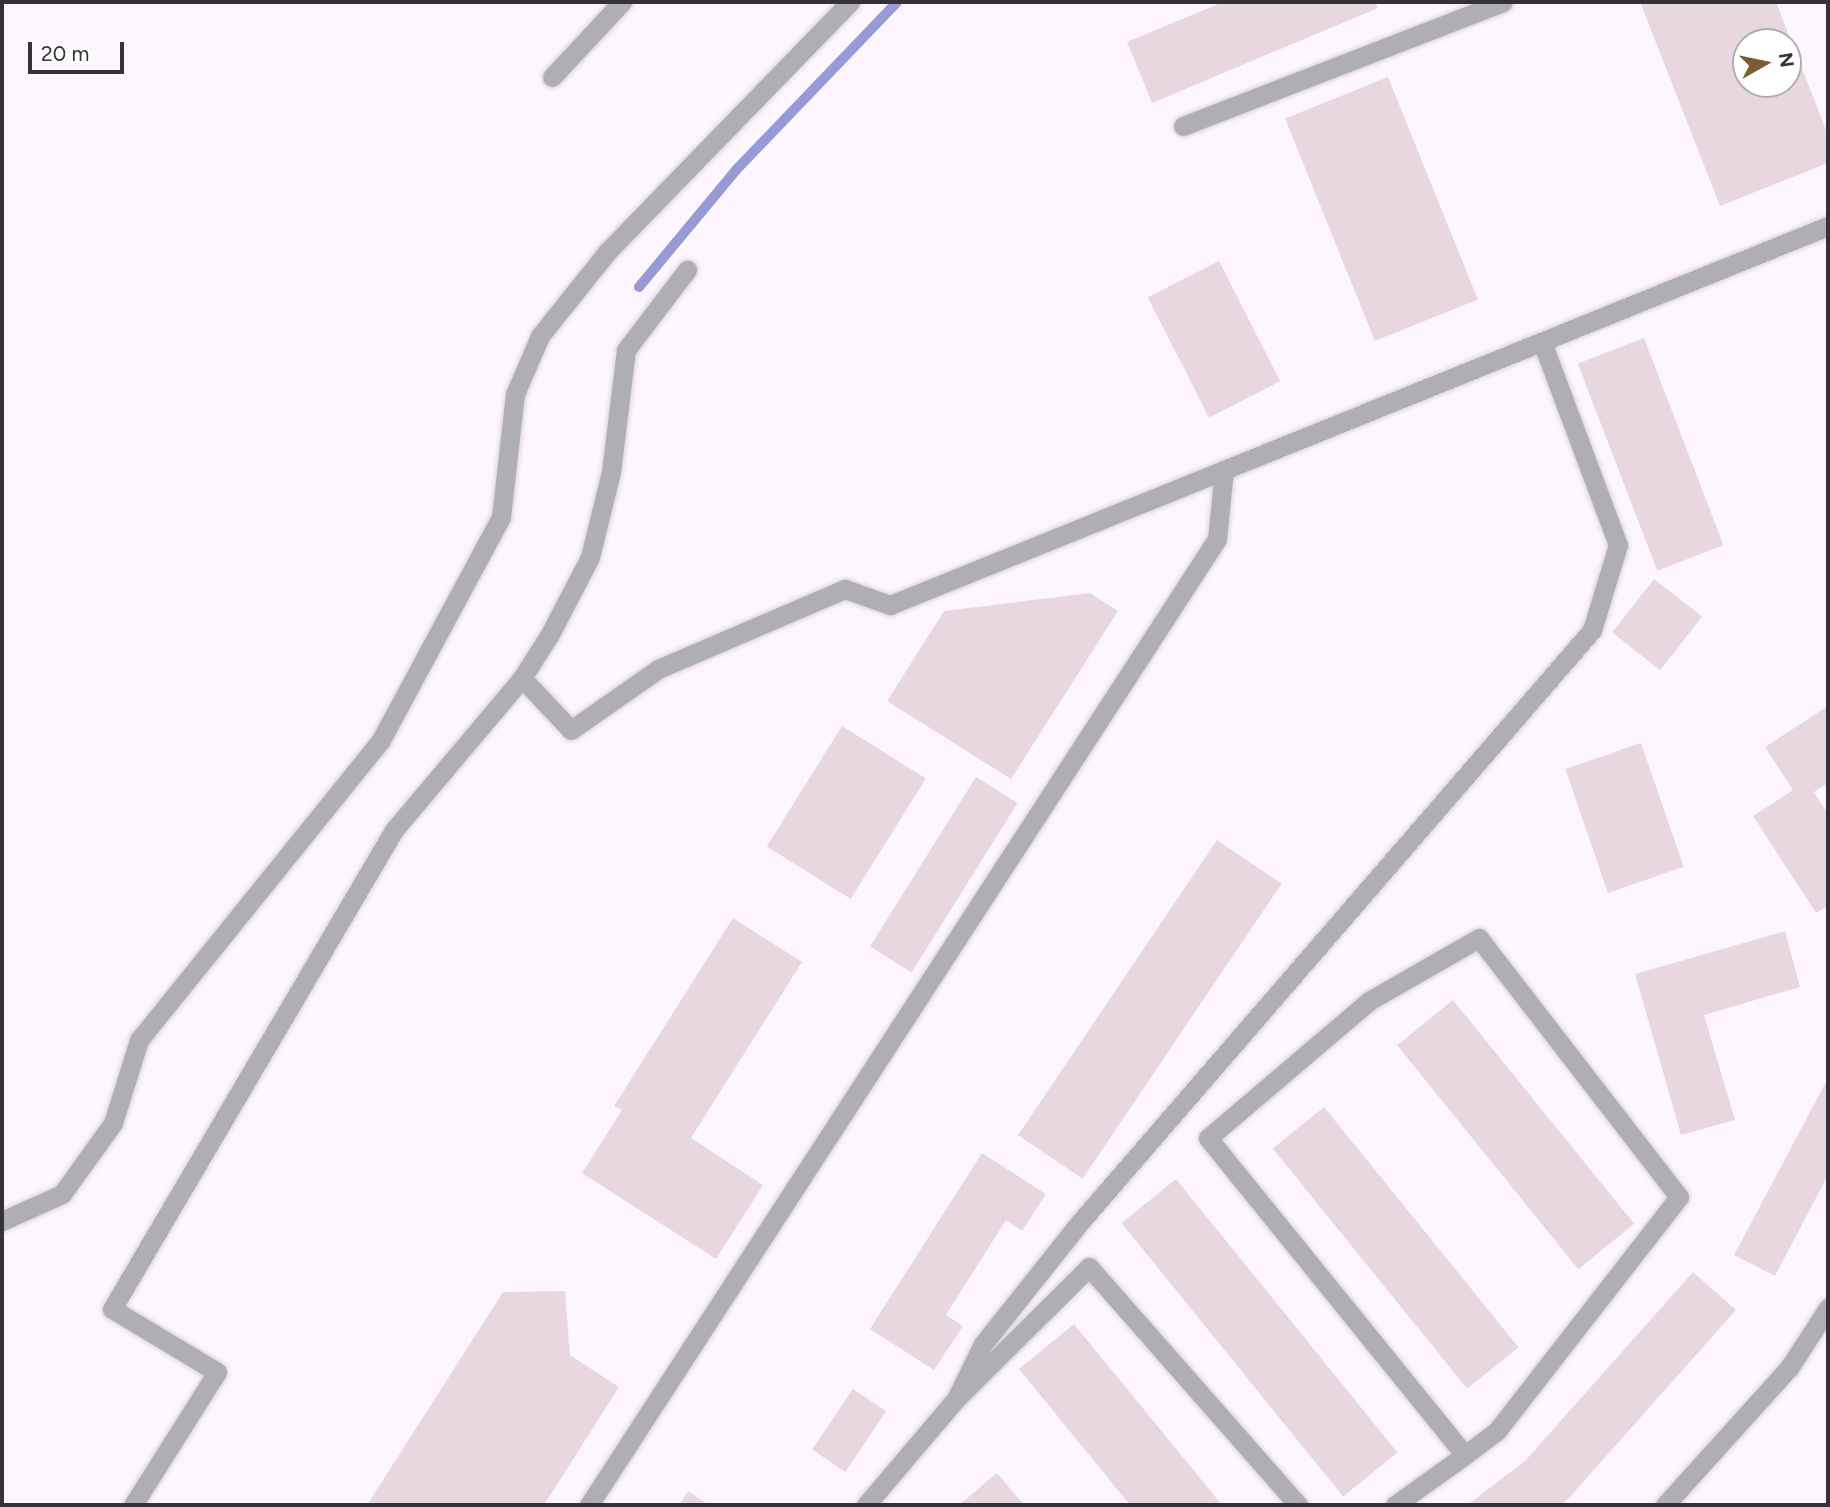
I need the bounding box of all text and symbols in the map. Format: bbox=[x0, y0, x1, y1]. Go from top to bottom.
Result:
scale bar bbox=[32, 28, 128, 72]
north arrow bbox=[1732, 28, 1802, 98]
text: 20 m bbox=[41, 41, 89, 66]
text: N bbox=[1774, 51, 1799, 69]

